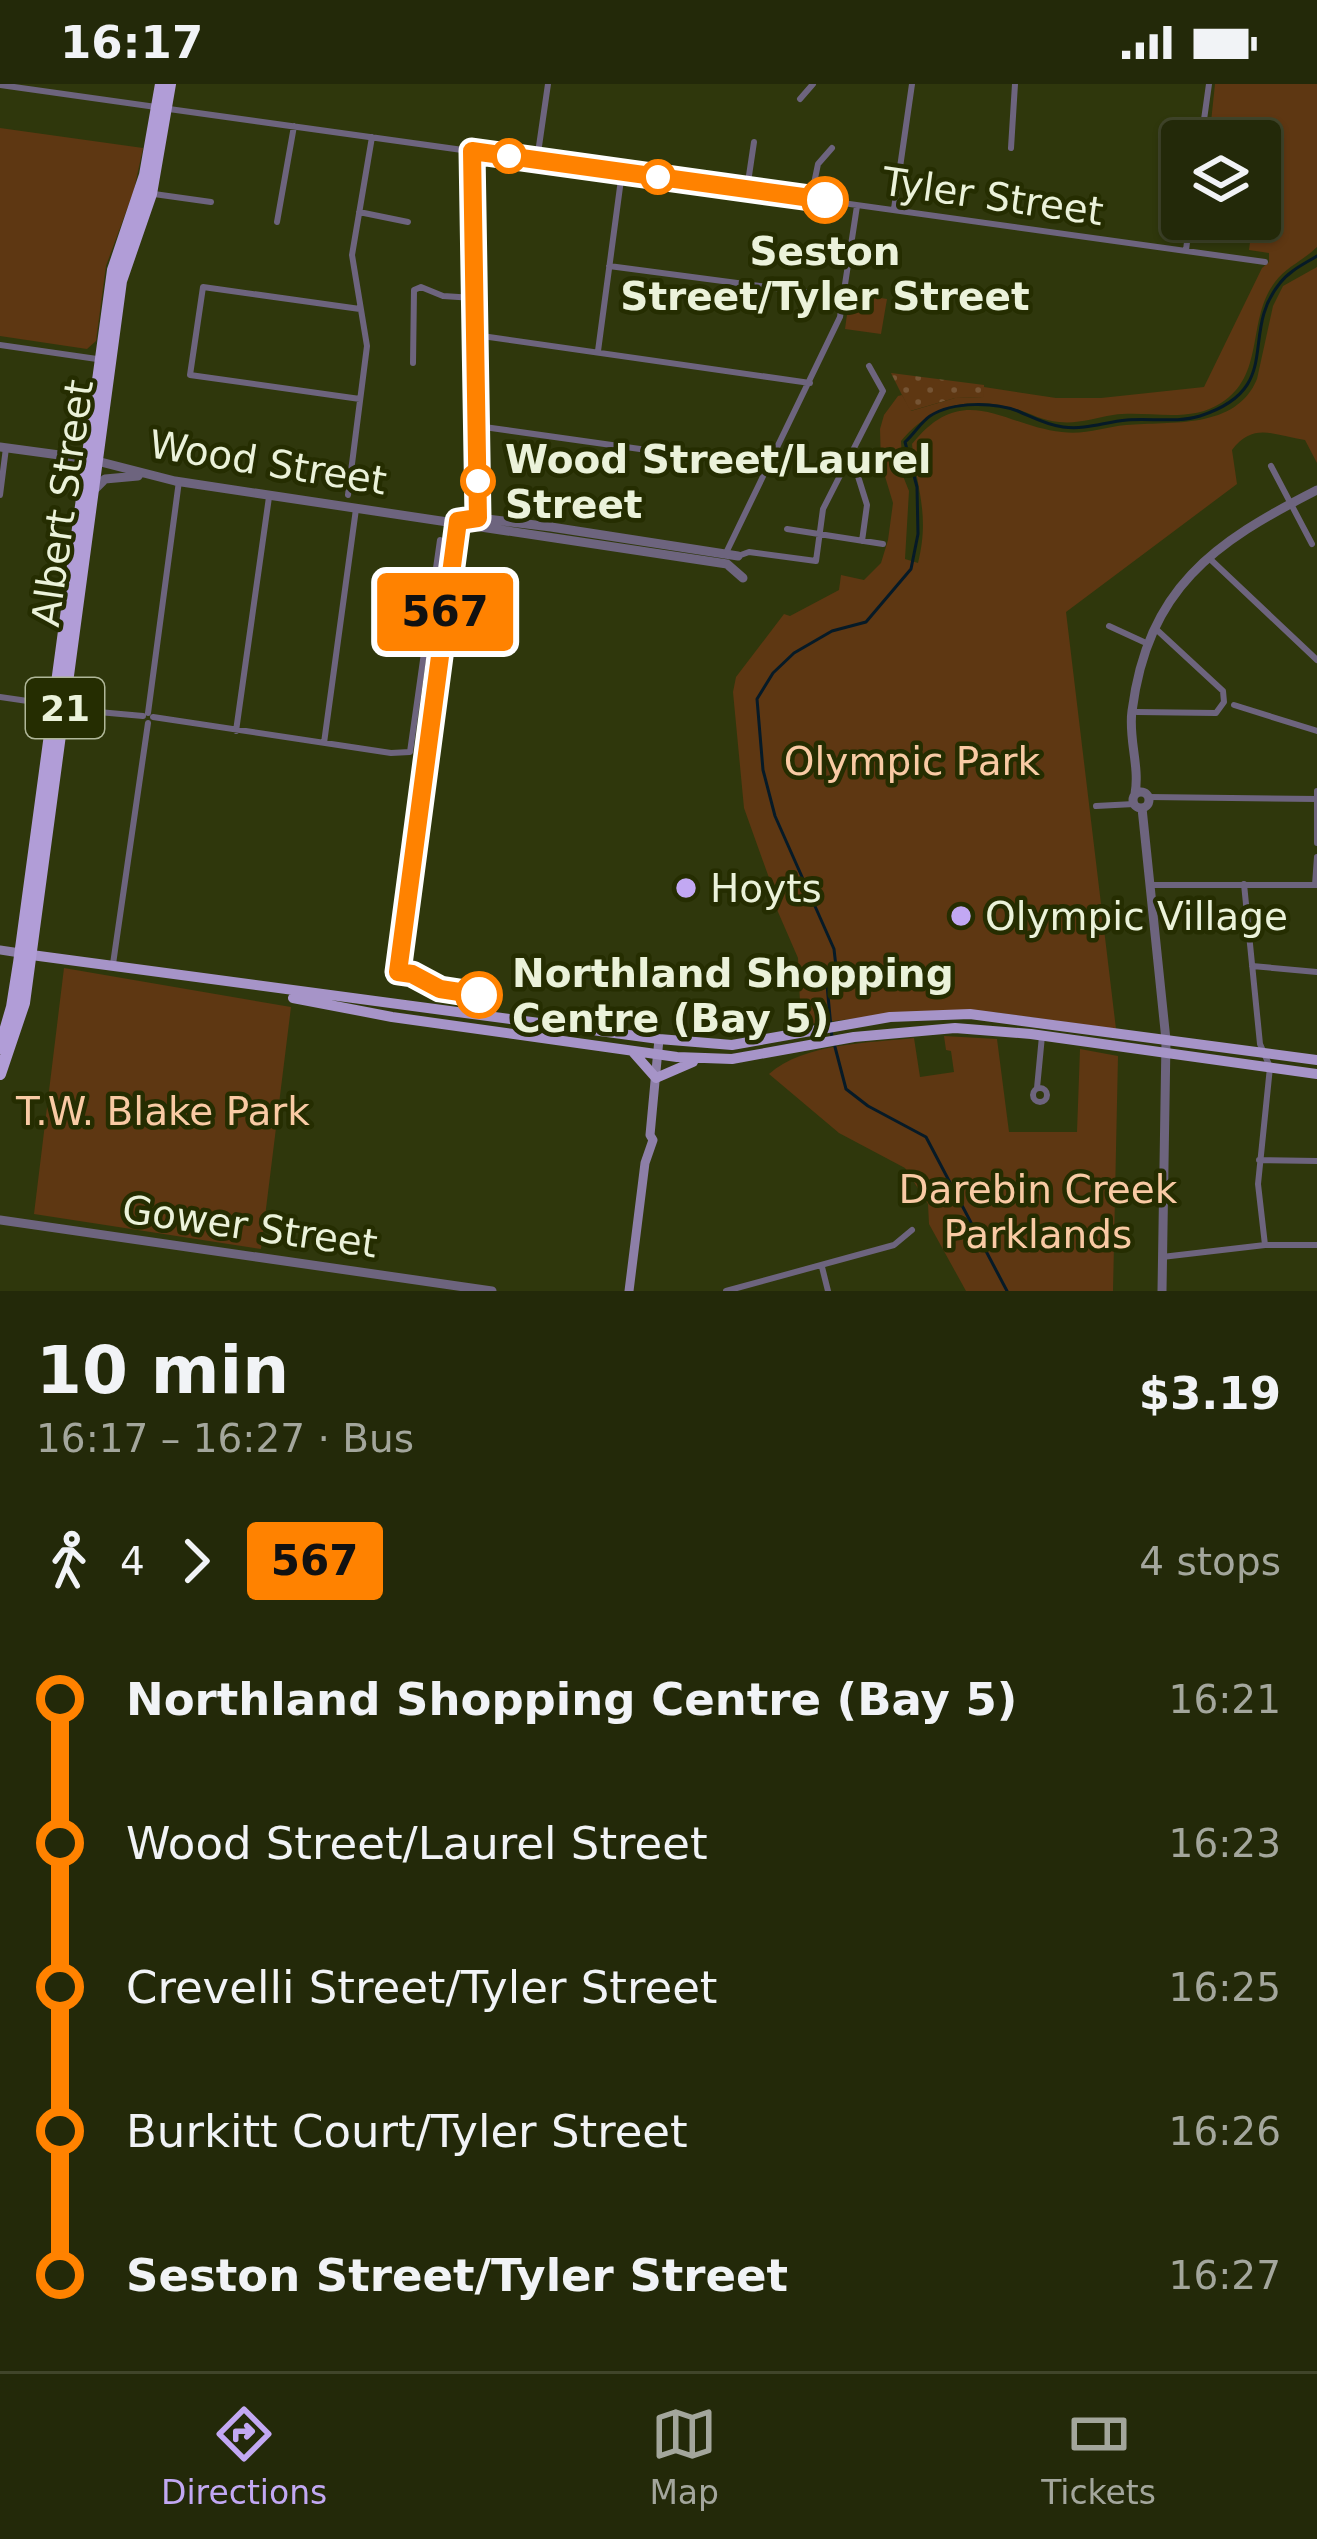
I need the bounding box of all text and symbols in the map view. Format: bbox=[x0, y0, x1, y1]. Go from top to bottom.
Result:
text: 16:17 bbox=[60, 16, 203, 69]
map controls bbox=[1161, 120, 1281, 240]
button: layers bbox=[1161, 120, 1281, 240]
unlabelled marker bbox=[493, 140, 525, 172]
street label: Tyler Street bbox=[879, 159, 1106, 234]
unlabelled marker bbox=[642, 161, 674, 193]
marker: Seston Street/Tyler Street bbox=[803, 178, 847, 222]
place label: Seston Street/Tyler Street bbox=[620, 229, 1030, 319]
street label: Albert Street bbox=[23, 377, 102, 629]
street label: Wood Street bbox=[146, 422, 390, 503]
place label: Wood Street/Laurel Street bbox=[505, 437, 931, 527]
marker: Wood Street/Laurel Street bbox=[462, 465, 494, 497]
line badge: 567 bbox=[376, 573, 514, 651]
text: 567 bbox=[401, 587, 489, 636]
road number: 21 bbox=[26, 678, 104, 738]
park label: Olympic Park bbox=[784, 739, 1041, 784]
place label: Hoyts bbox=[710, 866, 822, 911]
marker: Hoyts bbox=[673, 875, 699, 901]
place label: Olympic Village bbox=[985, 894, 1288, 939]
marker: Olympic Village bbox=[948, 903, 974, 929]
place label: Northland Shopping Centre (Bay 5) bbox=[512, 951, 954, 1041]
marker: Northland Shopping Centre (Bay 5) bbox=[457, 973, 501, 1017]
park label: T.W. Blake Park bbox=[15, 1089, 310, 1134]
park label: Darebin Creek Parklands bbox=[899, 1167, 1178, 1257]
street label: Gower Street bbox=[120, 1186, 380, 1267]
text: 10 min bbox=[36, 1332, 289, 1409]
text: $3.19 bbox=[1139, 1367, 1281, 1420]
text: 16:17 – 16:27 · Bus bbox=[36, 1416, 414, 1461]
icon: walk bbox=[36, 1528, 102, 1594]
icon: forward bbox=[163, 1528, 229, 1594]
text: 567 bbox=[271, 1536, 359, 1585]
text: 4 bbox=[120, 1539, 145, 1584]
text: 4 stops bbox=[1139, 1539, 1281, 1584]
text: Northland Shopping Centre (Bay 5) bbox=[126, 1673, 1017, 1726]
text: 16:21 bbox=[1169, 1677, 1281, 1722]
text: Wood Street/Laurel Street bbox=[126, 1817, 708, 1870]
text: 16:23 bbox=[1169, 1821, 1281, 1866]
text: Crevelli Street/Tyler Street bbox=[126, 1961, 717, 2014]
text: 16:25 bbox=[1169, 1965, 1281, 2010]
text: Burkitt Court/Tyler Street bbox=[126, 2105, 688, 2158]
text: 16:26 bbox=[1169, 2109, 1281, 2154]
text: Seston Street/Tyler Street bbox=[126, 2249, 788, 2302]
text: 16:27 bbox=[1169, 2253, 1281, 2298]
tab: Directions bbox=[161, 2401, 327, 2512]
tab: Map bbox=[649, 2401, 719, 2512]
tab: Tickets bbox=[1041, 2401, 1156, 2512]

